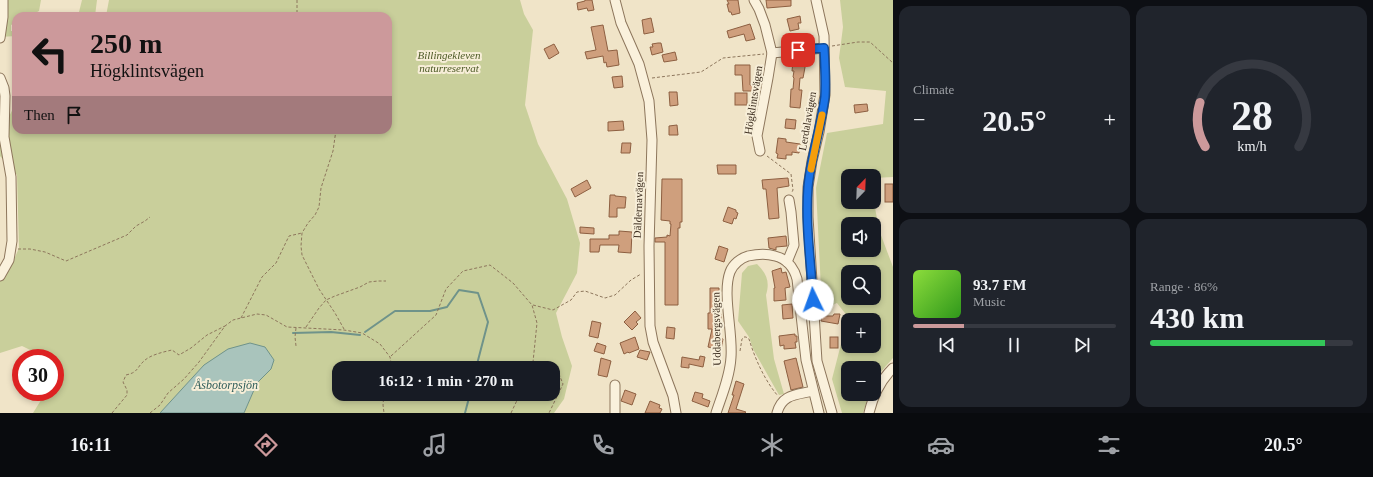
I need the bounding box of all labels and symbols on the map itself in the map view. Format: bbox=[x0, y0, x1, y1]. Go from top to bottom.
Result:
pin bbox=[781, 33, 815, 67]
park label: Billingekleven naturreservat bbox=[418, 49, 481, 74]
street label: Högklintsvägen bbox=[742, 64, 764, 135]
street label: Lerdalavägen bbox=[796, 90, 818, 152]
north arrow bbox=[841, 169, 881, 209]
street label: Däldernavägen bbox=[631, 171, 645, 238]
position arrow bbox=[792, 279, 834, 321]
street label: Uddabergsvägen bbox=[709, 292, 723, 366]
speed limit sign: 30 bbox=[12, 349, 64, 401]
water label: Åsbotorpsjön bbox=[193, 378, 258, 392]

